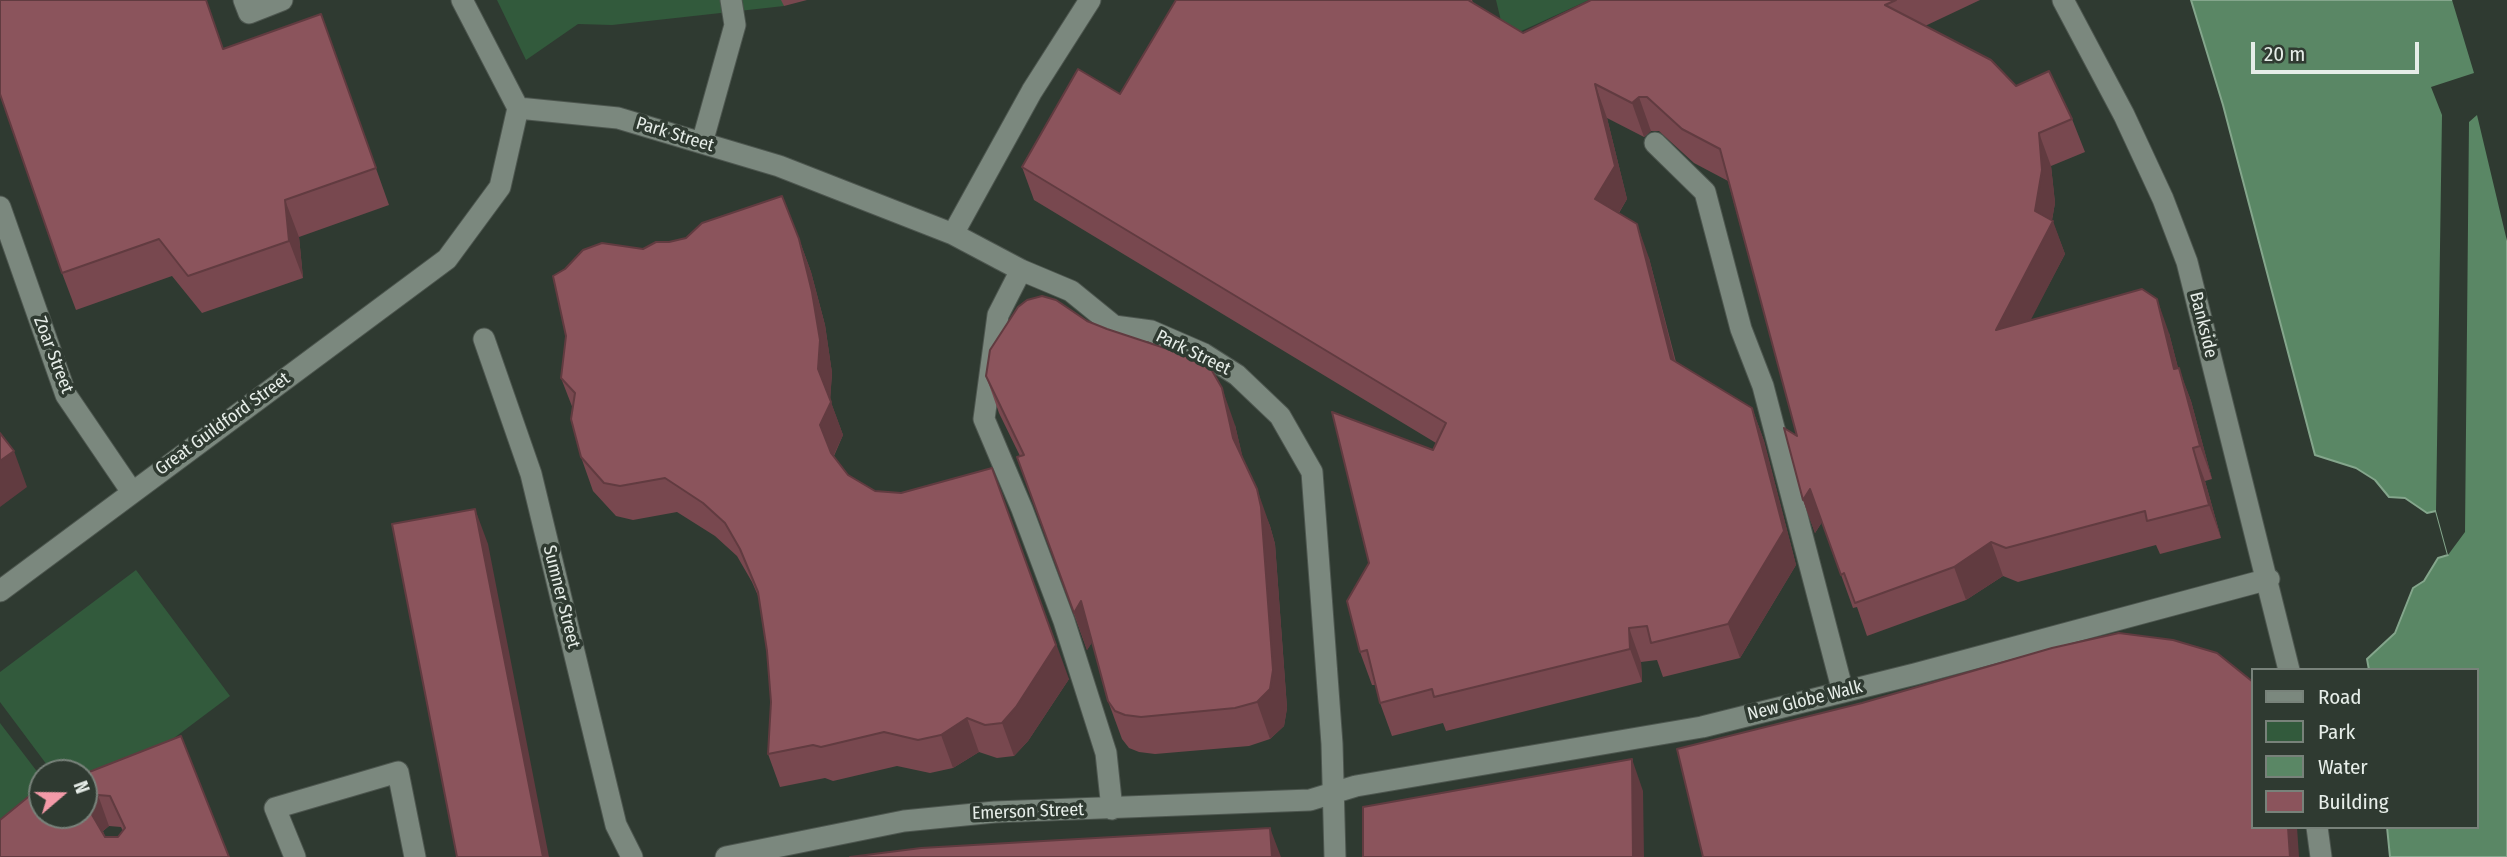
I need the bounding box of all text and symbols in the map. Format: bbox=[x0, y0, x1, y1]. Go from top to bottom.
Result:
scale bar bbox=[2255, 28, 2423, 72]
text: 20 m bbox=[2264, 41, 2305, 67]
street label: Park Street bbox=[633, 113, 717, 157]
street label: Bankside bbox=[2184, 290, 2222, 360]
street label: Zoar Street bbox=[28, 313, 78, 397]
street label: Park Street bbox=[1152, 326, 1234, 380]
street label: Great Guildford Street bbox=[152, 368, 294, 480]
street label: Sumner Street bbox=[538, 543, 584, 651]
legend bbox=[2252, 668, 2479, 829]
street label: New Globe Walk bbox=[1745, 676, 1865, 726]
text: Road bbox=[2318, 684, 2362, 710]
text: Park bbox=[2318, 719, 2355, 745]
text: Water bbox=[2318, 754, 2368, 780]
north arrow bbox=[28, 759, 98, 829]
text: N bbox=[69, 778, 94, 797]
text: Building bbox=[2318, 789, 2389, 815]
street label: Emerson Street bbox=[972, 799, 1084, 825]

